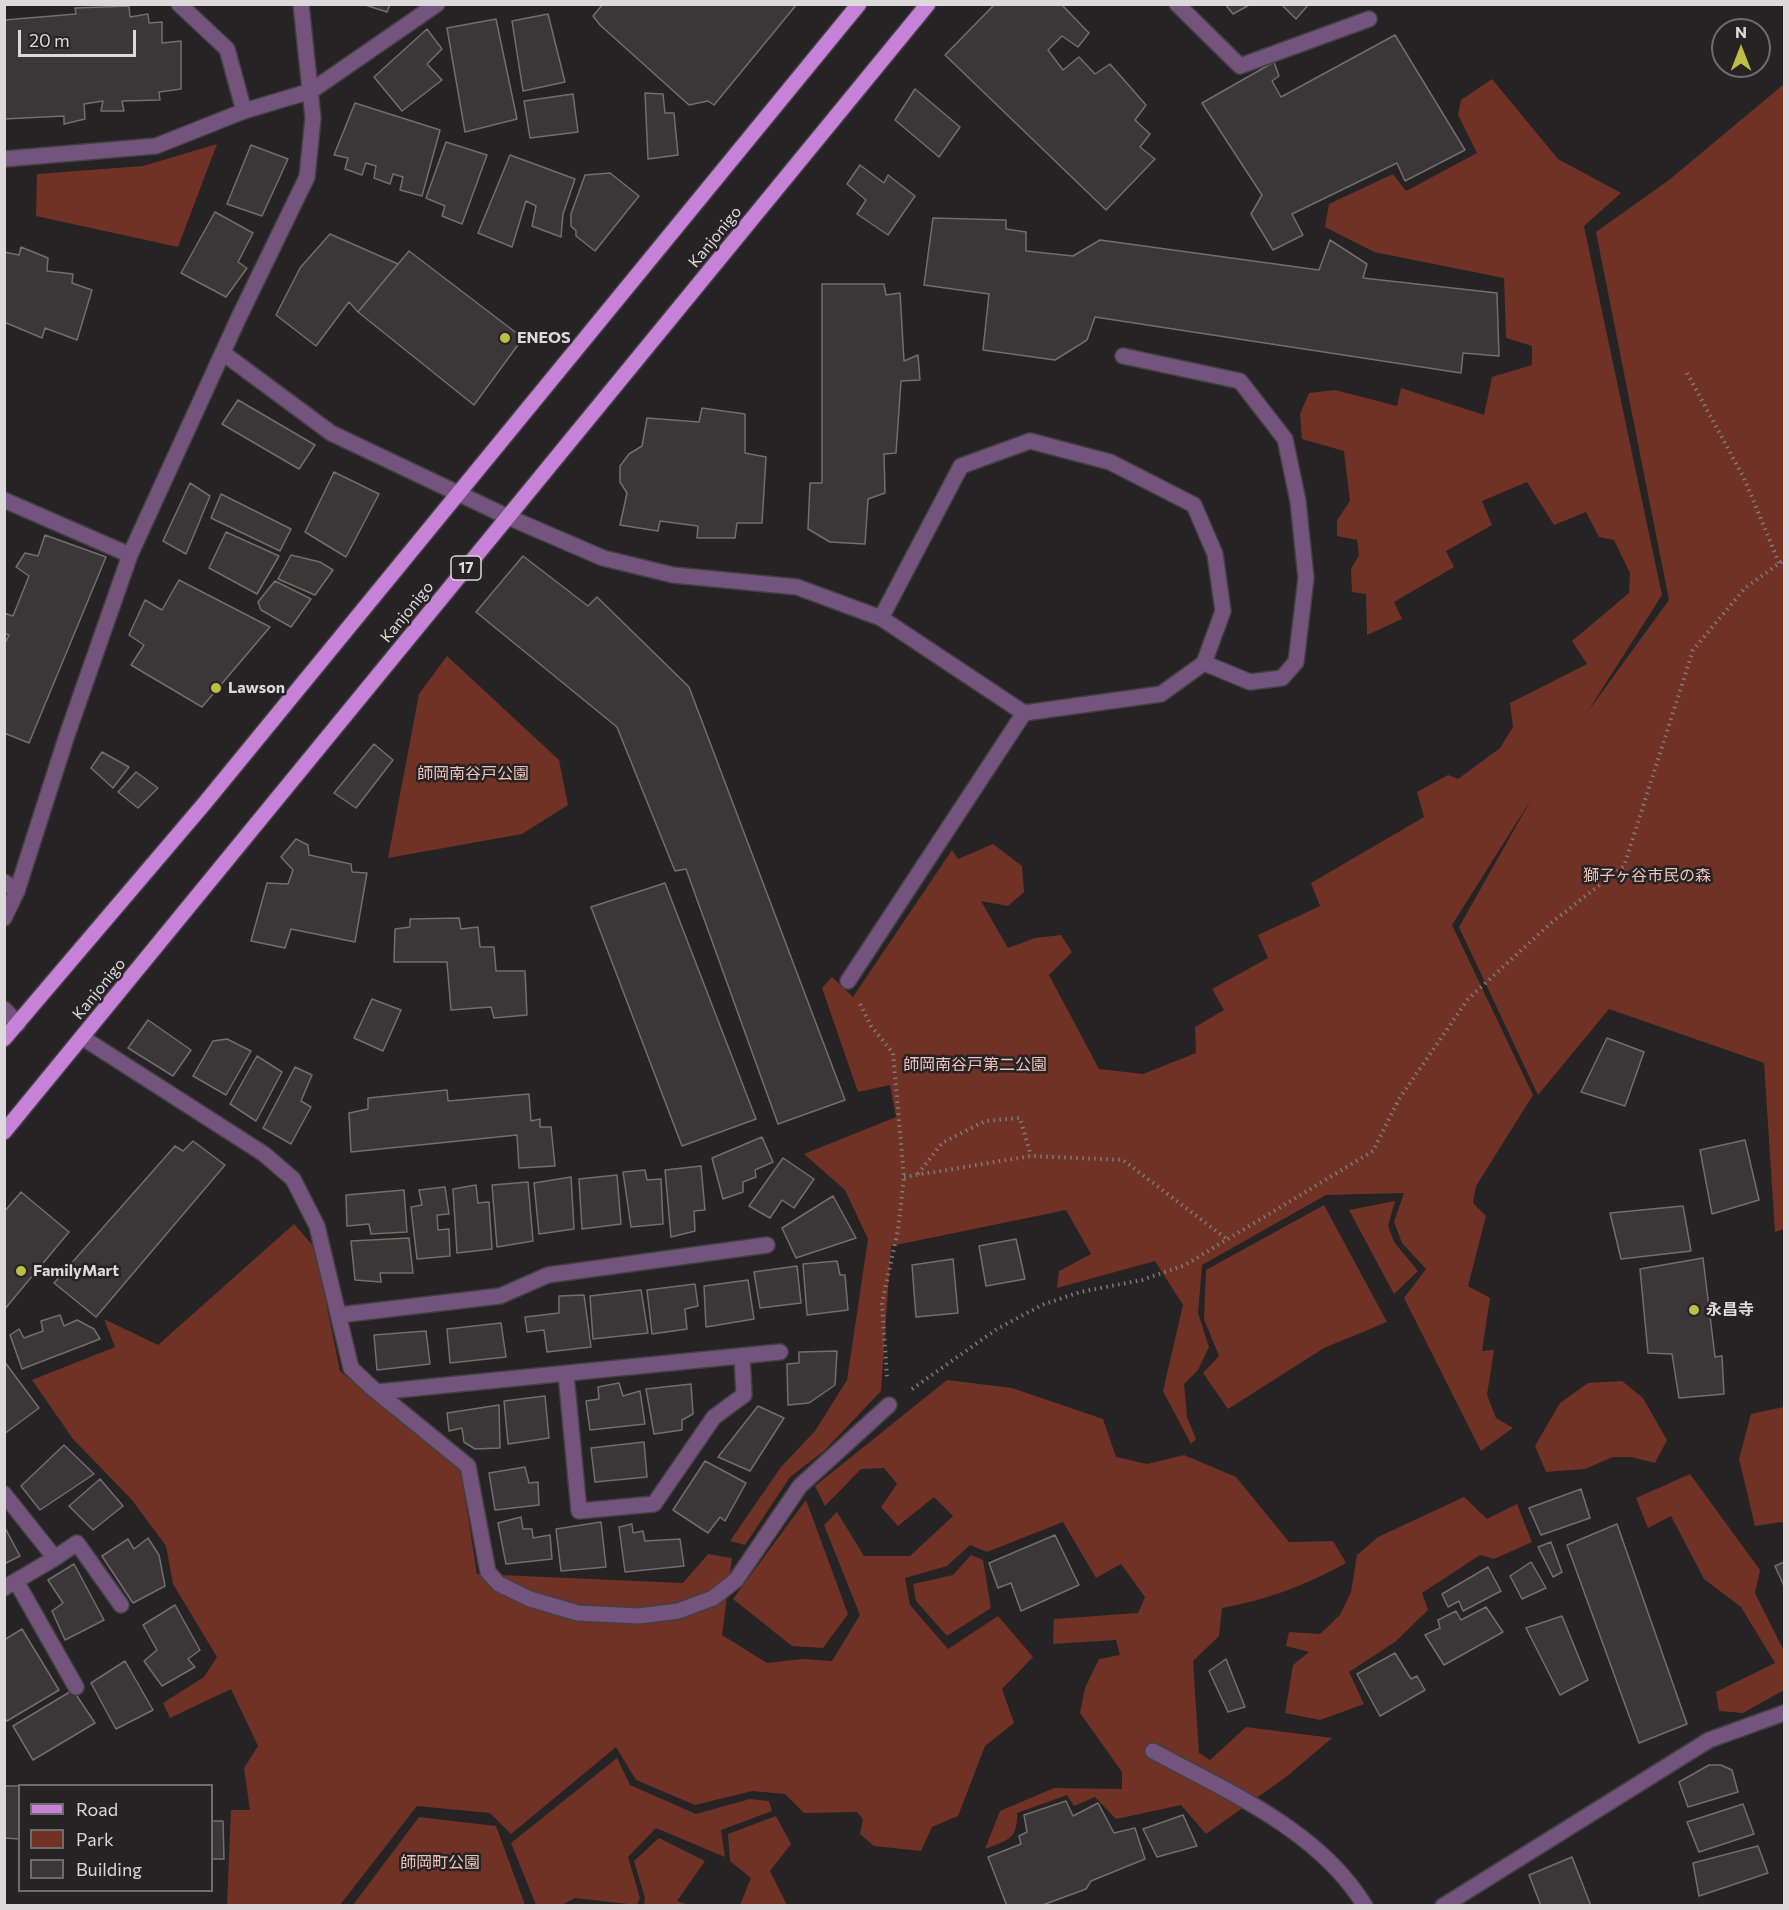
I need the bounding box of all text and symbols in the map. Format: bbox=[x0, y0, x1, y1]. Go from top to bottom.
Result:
scale bar bbox=[21, 18, 140, 56]
north arrow bbox=[1711, 18, 1771, 78]
text: N bbox=[1735, 22, 1747, 41]
text: 20 m bbox=[29, 29, 70, 51]
street label: Kanjonigo bbox=[684, 202, 746, 272]
place label: ENEOS bbox=[517, 328, 571, 348]
marker: ENEOS bbox=[498, 331, 512, 345]
road number: 17 bbox=[451, 556, 481, 580]
street label: Kanjonigo bbox=[376, 577, 438, 647]
place label: Lawson bbox=[228, 678, 285, 698]
marker: Lawson bbox=[209, 681, 223, 695]
park label: 師岡南谷戸公園 bbox=[417, 764, 529, 784]
park label: 獅子ヶ谷市民の森 bbox=[1583, 866, 1711, 886]
street label: Kanjonigo bbox=[68, 954, 130, 1024]
park label: 師岡南谷戸第二公園 bbox=[903, 1055, 1047, 1075]
place label: FamilyMart bbox=[33, 1261, 119, 1281]
marker: FamilyMart bbox=[14, 1264, 28, 1278]
place label: 永昌寺 bbox=[1706, 1300, 1754, 1320]
marker: 永昌寺 bbox=[1687, 1303, 1701, 1317]
legend bbox=[18, 1784, 213, 1892]
text: Road bbox=[76, 1798, 118, 1820]
text: Park bbox=[76, 1828, 114, 1850]
park label: 師岡町公園 bbox=[400, 1853, 480, 1873]
text: Building bbox=[76, 1858, 142, 1880]

